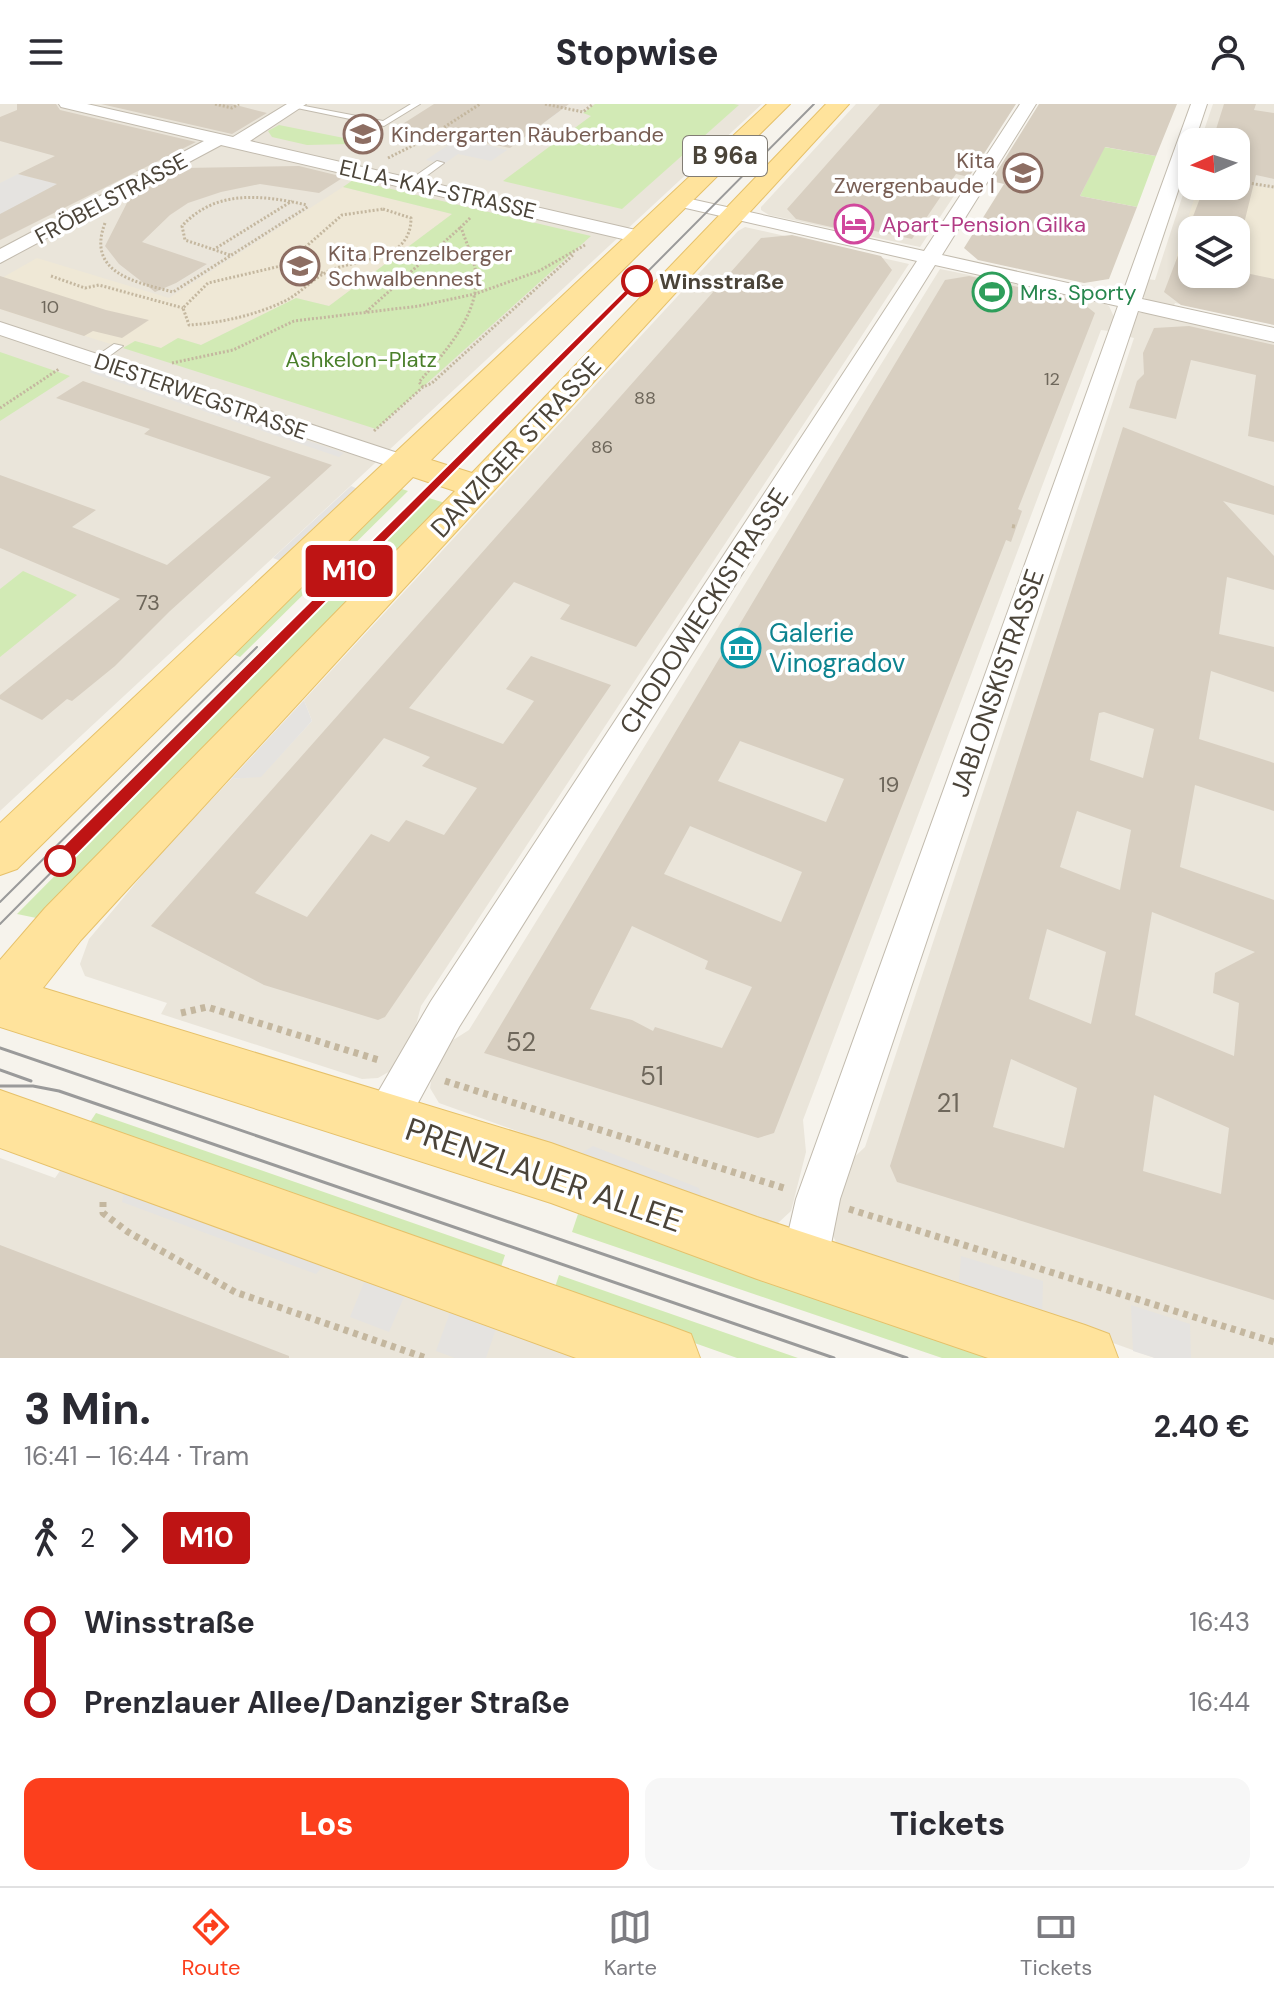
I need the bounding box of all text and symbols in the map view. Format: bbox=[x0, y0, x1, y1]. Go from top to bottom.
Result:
text: Stopwise bbox=[556, 29, 718, 76]
icon: menu bbox=[24, 30, 68, 74]
icon: person bbox=[1206, 30, 1250, 74]
school or university icon: Kindergarten Räuberbande bbox=[342, 113, 384, 155]
place label: Kindergarten Räuberbande bbox=[391, 120, 664, 149]
north arrow bbox=[1178, 128, 1250, 200]
map controls bbox=[1178, 128, 1250, 288]
road number: B 96a bbox=[683, 136, 767, 176]
street label: FRÖBELSTRASSE bbox=[30, 146, 193, 251]
place label: Kita Zwergenbaude I bbox=[834, 146, 995, 200]
school or university icon: Kita Zwergenbaude I bbox=[1002, 152, 1044, 194]
street label: ELLA-KAY-STRASSE bbox=[337, 153, 539, 226]
hotel icon: Apart-Pension Gilka bbox=[833, 203, 875, 245]
place label: Apart-Pension Gilka bbox=[882, 210, 1086, 239]
button: layers bbox=[1178, 216, 1250, 288]
place label: Kita Prenzelberger Schwalbennest bbox=[328, 239, 512, 293]
school or university icon: Kita Prenzelberger Schwalbennest bbox=[279, 245, 321, 287]
marker: Winsstraße bbox=[622, 266, 652, 296]
place label: Winsstraße bbox=[659, 267, 784, 296]
sports icon: Mrs. Sporty bbox=[971, 271, 1013, 313]
place label: Mrs. Sporty bbox=[1020, 278, 1136, 307]
house number: 10 bbox=[41, 295, 59, 319]
park label: Ashkelon-Platz bbox=[285, 345, 437, 374]
street label: DIESTERWEGSTRASSE bbox=[91, 346, 311, 447]
street label: DANZIGER STRASSE bbox=[423, 349, 609, 545]
house number: 12 bbox=[1044, 367, 1060, 391]
house number: 88 bbox=[634, 386, 656, 410]
house number: 86 bbox=[591, 435, 613, 459]
street label: CHODOWIECKISTRASSE bbox=[612, 482, 796, 740]
line badge: M10 bbox=[303, 545, 395, 597]
text: M10 bbox=[322, 552, 376, 589]
street label: JABLONSKISTRASSE bbox=[942, 565, 1052, 801]
house number: 73 bbox=[136, 588, 160, 617]
place label: Galerie Vinogradov bbox=[769, 616, 906, 680]
museum icon: Galerie Vinogradov bbox=[720, 627, 762, 669]
house number: 19 bbox=[879, 770, 899, 799]
unlabelled marker bbox=[45, 846, 75, 876]
house number: 52 bbox=[506, 1025, 536, 1059]
house number: 51 bbox=[640, 1059, 664, 1093]
house number: 21 bbox=[936, 1086, 960, 1120]
street label: PRENZLAUER ALLEE bbox=[400, 1108, 688, 1242]
text: 3 Min. bbox=[24, 1380, 151, 1438]
text: 2.40 € bbox=[1154, 1407, 1250, 1446]
text: 16:41 – 16:44 · Tram bbox=[24, 1439, 249, 1473]
icon: walk bbox=[24, 1516, 68, 1560]
icon: forward bbox=[107, 1516, 151, 1560]
text: M10 bbox=[179, 1519, 234, 1556]
text: 2 bbox=[80, 1521, 95, 1555]
text: Winsstraße bbox=[84, 1603, 255, 1642]
text: 16:43 bbox=[1189, 1605, 1250, 1639]
text: Prenzlauer Allee/Danziger Straße bbox=[84, 1683, 570, 1722]
text: 16:44 bbox=[1189, 1685, 1250, 1719]
button: Los bbox=[24, 1778, 629, 1870]
button: Tickets bbox=[645, 1778, 1250, 1870]
tab: Route bbox=[182, 1905, 240, 1982]
tab: Karte bbox=[604, 1905, 657, 1982]
tab: Tickets bbox=[1020, 1905, 1092, 1982]

